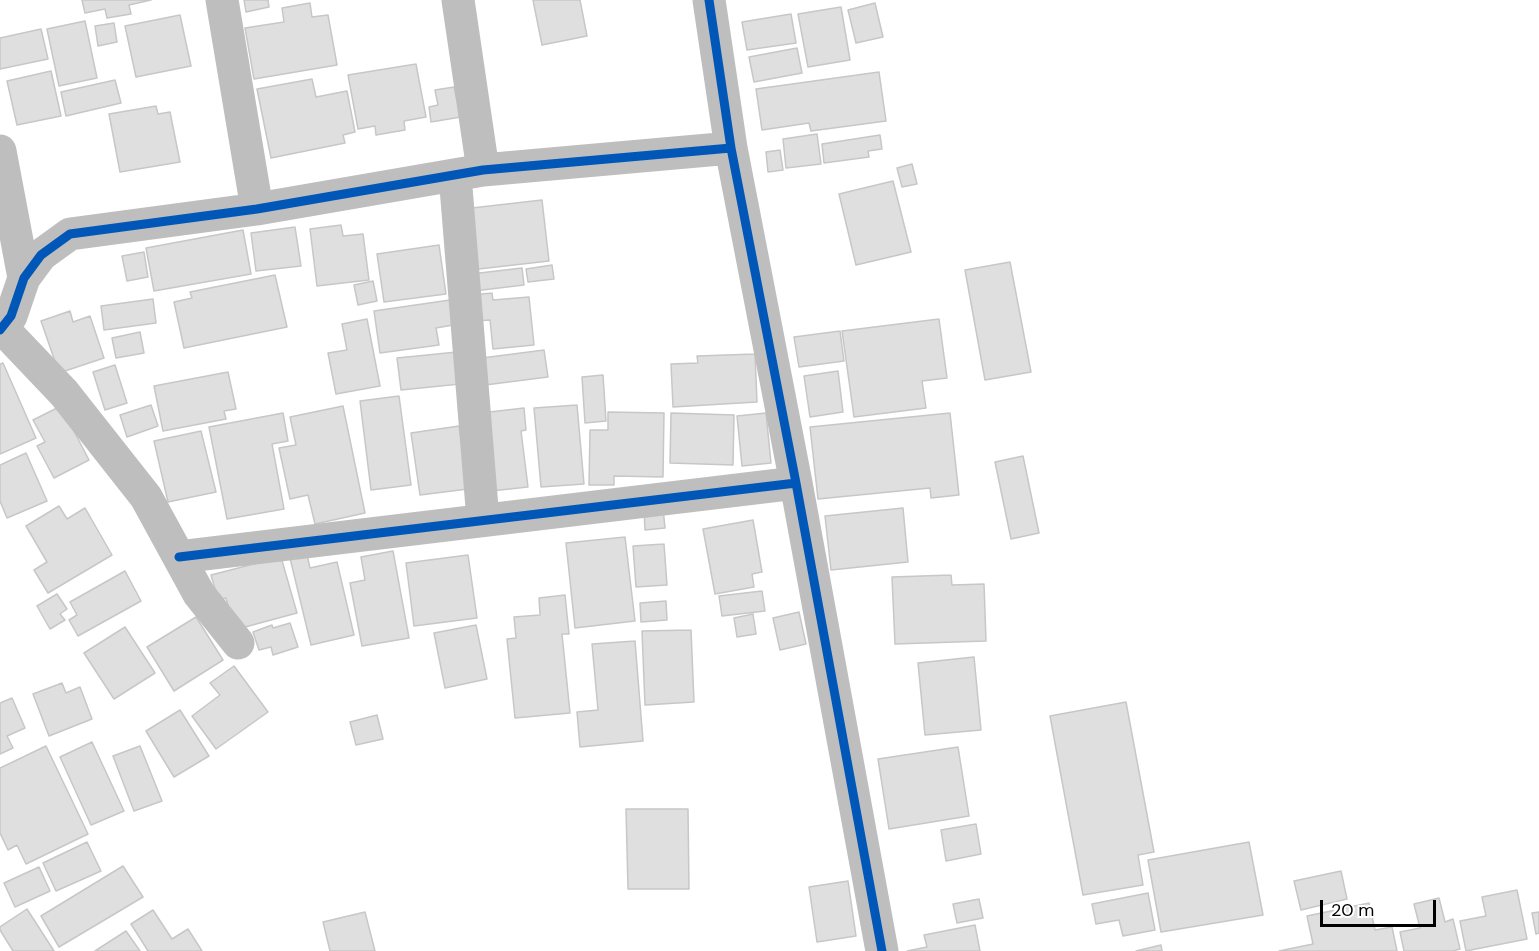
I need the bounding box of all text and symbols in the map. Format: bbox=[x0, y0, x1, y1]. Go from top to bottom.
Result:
scale bar bbox=[1323, 888, 1438, 926]
text: 20 m bbox=[1331, 898, 1374, 922]

